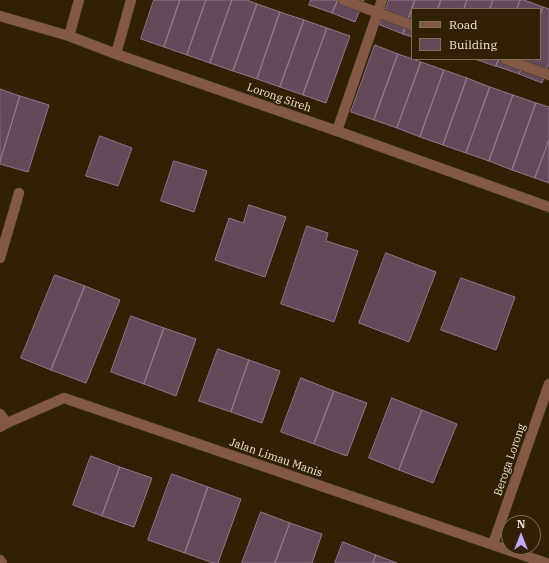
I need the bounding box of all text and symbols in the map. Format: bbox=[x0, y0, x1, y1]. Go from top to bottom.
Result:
legend bbox=[411, 8, 541, 60]
text: Road bbox=[449, 17, 478, 32]
text: Building bbox=[449, 37, 497, 52]
street label: Lorong Sireh bbox=[245, 81, 313, 115]
street label: Beroga Lorong bbox=[491, 422, 529, 498]
street label: Jalan Limau Manis bbox=[228, 436, 324, 480]
north arrow bbox=[501, 515, 541, 555]
text: N bbox=[517, 517, 525, 531]

